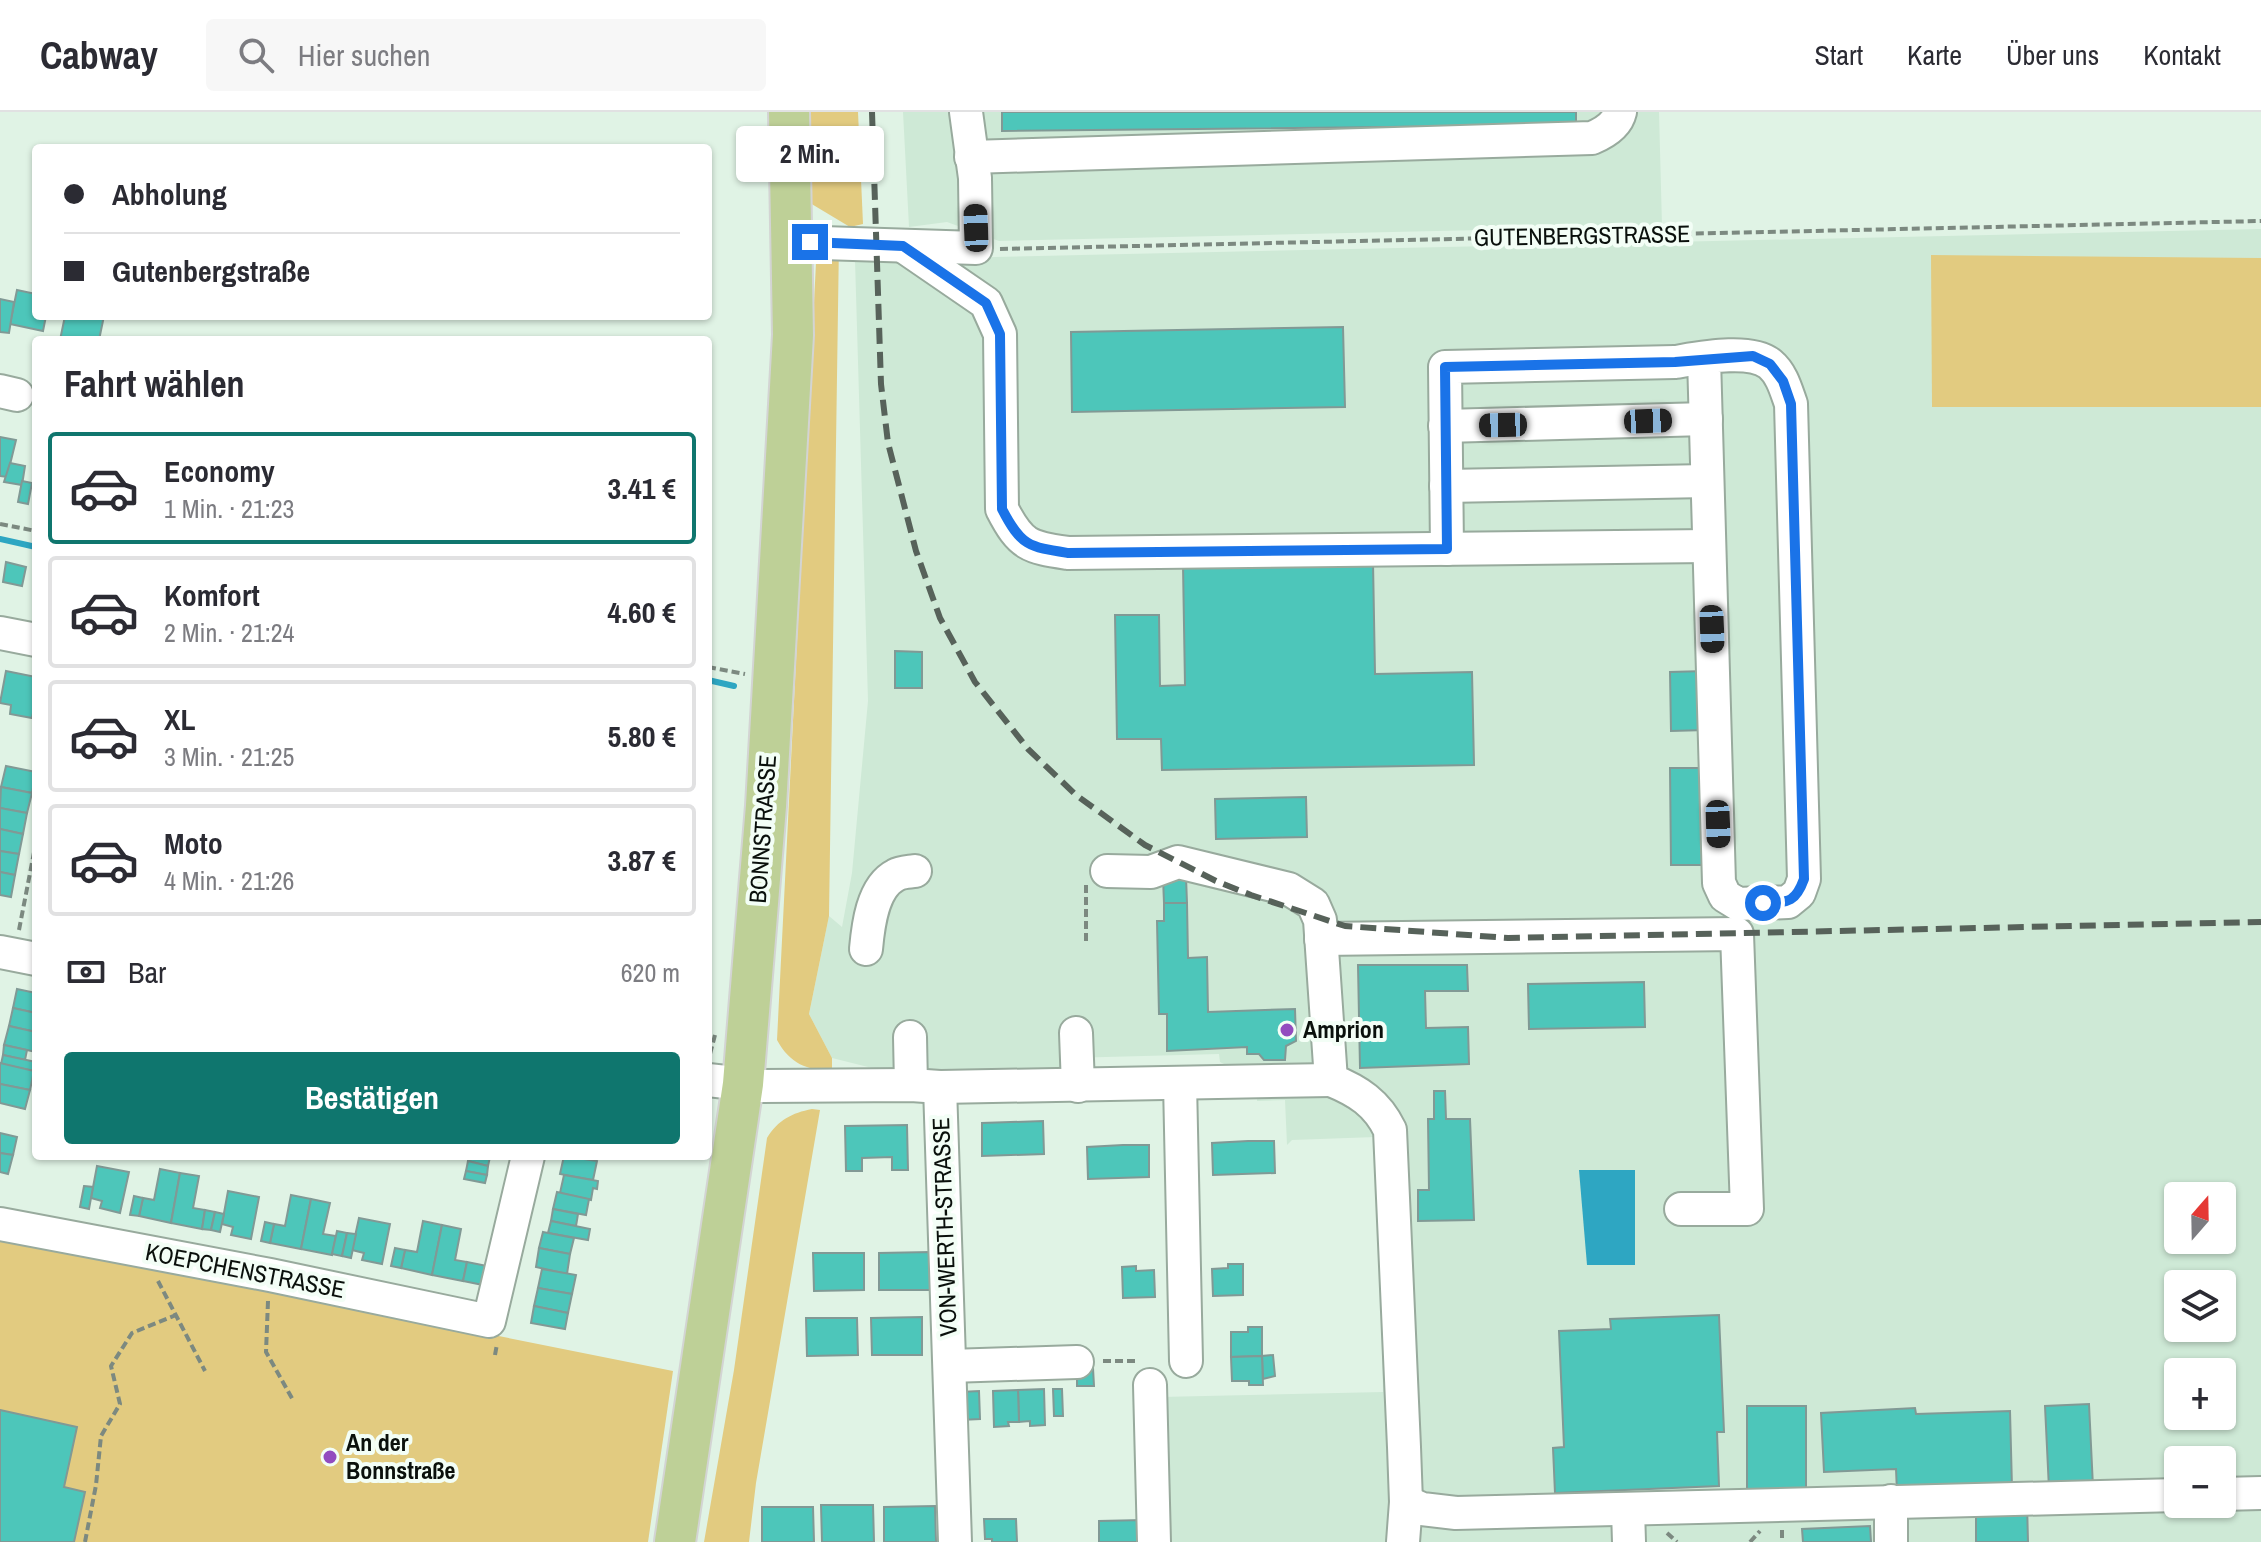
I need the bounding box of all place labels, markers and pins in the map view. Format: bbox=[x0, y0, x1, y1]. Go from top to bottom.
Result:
place label: Amprion bbox=[1303, 1013, 1384, 1045]
marker: Amprion bbox=[1278, 1021, 1296, 1039]
place label: An der Bonnstraße bbox=[346, 1426, 455, 1486]
marker: An der Bonnstraße bbox=[321, 1448, 339, 1466]

